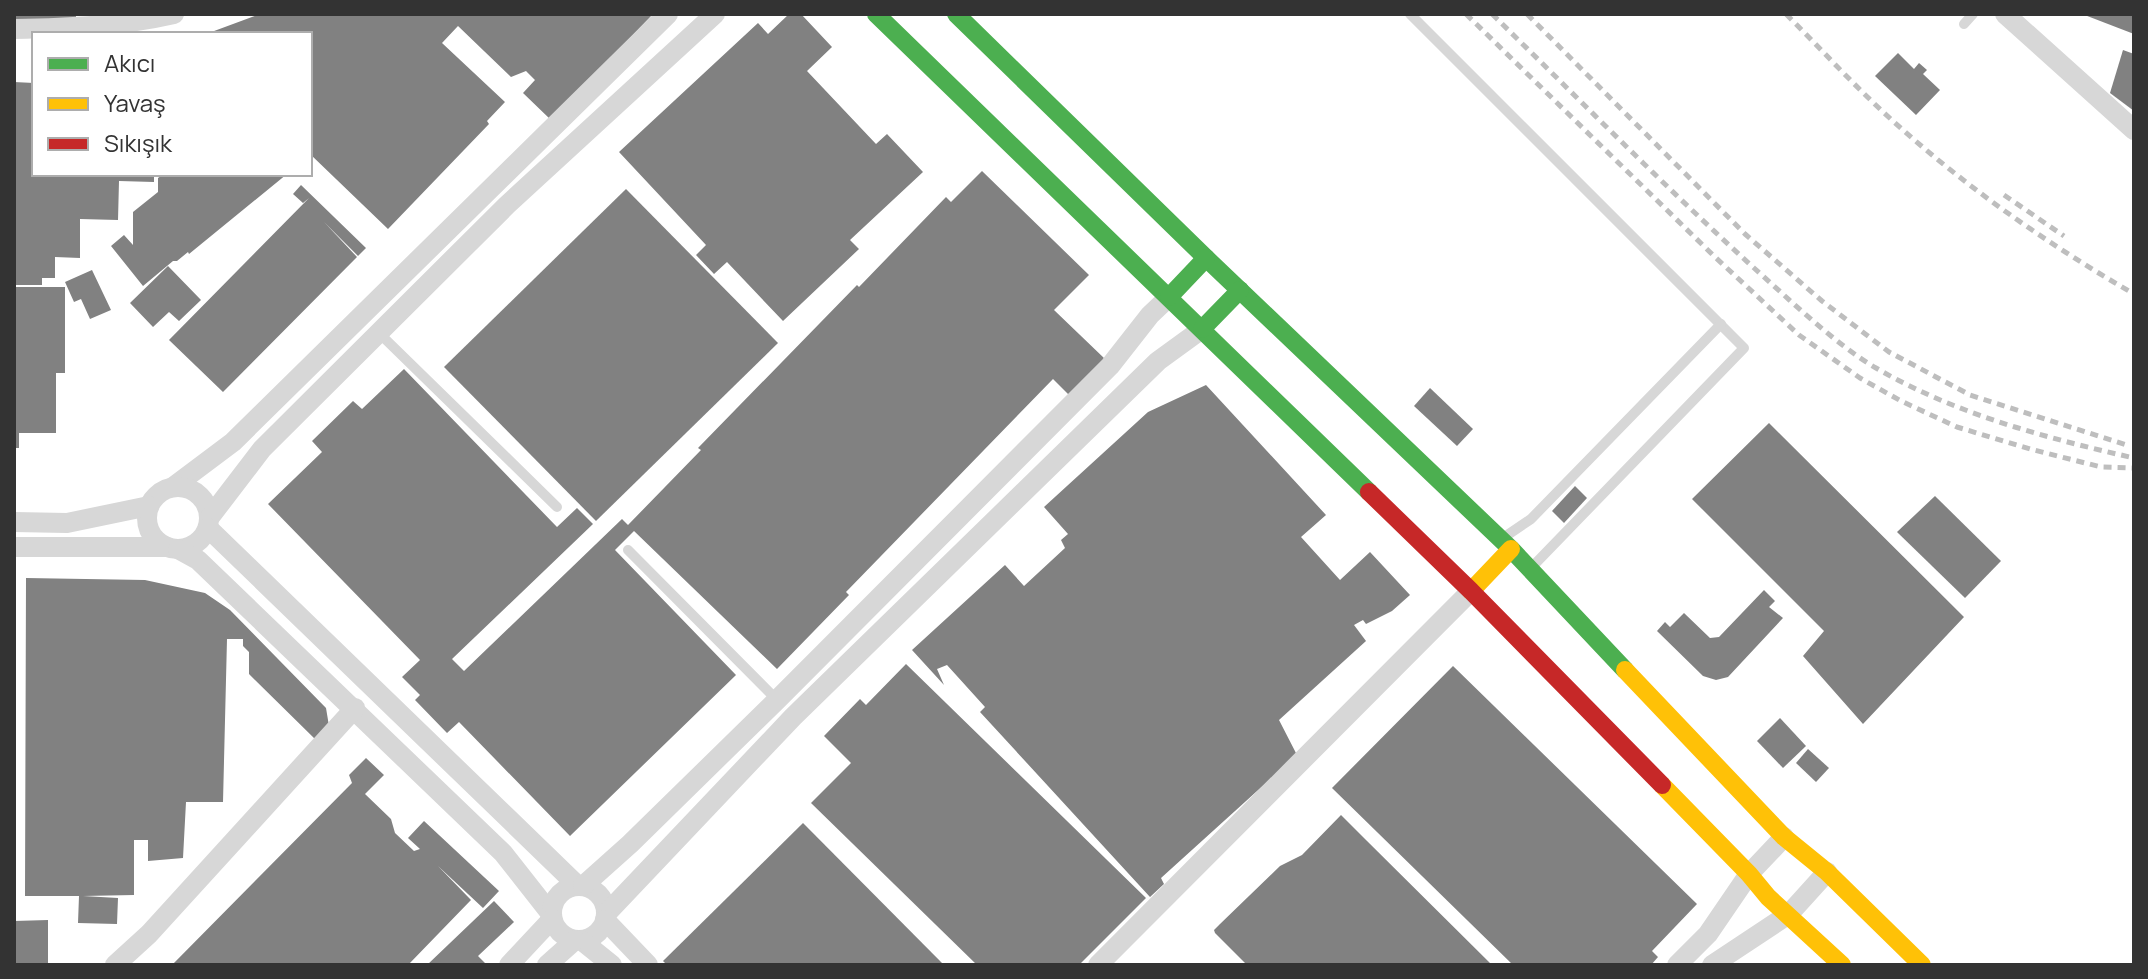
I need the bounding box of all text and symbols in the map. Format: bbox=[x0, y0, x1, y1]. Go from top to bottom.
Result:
legend bbox=[32, 32, 312, 176]
text: Akıcı bbox=[104, 46, 155, 79]
text: Yavaş bbox=[104, 86, 166, 119]
text: Sıkışık bbox=[104, 126, 173, 159]

